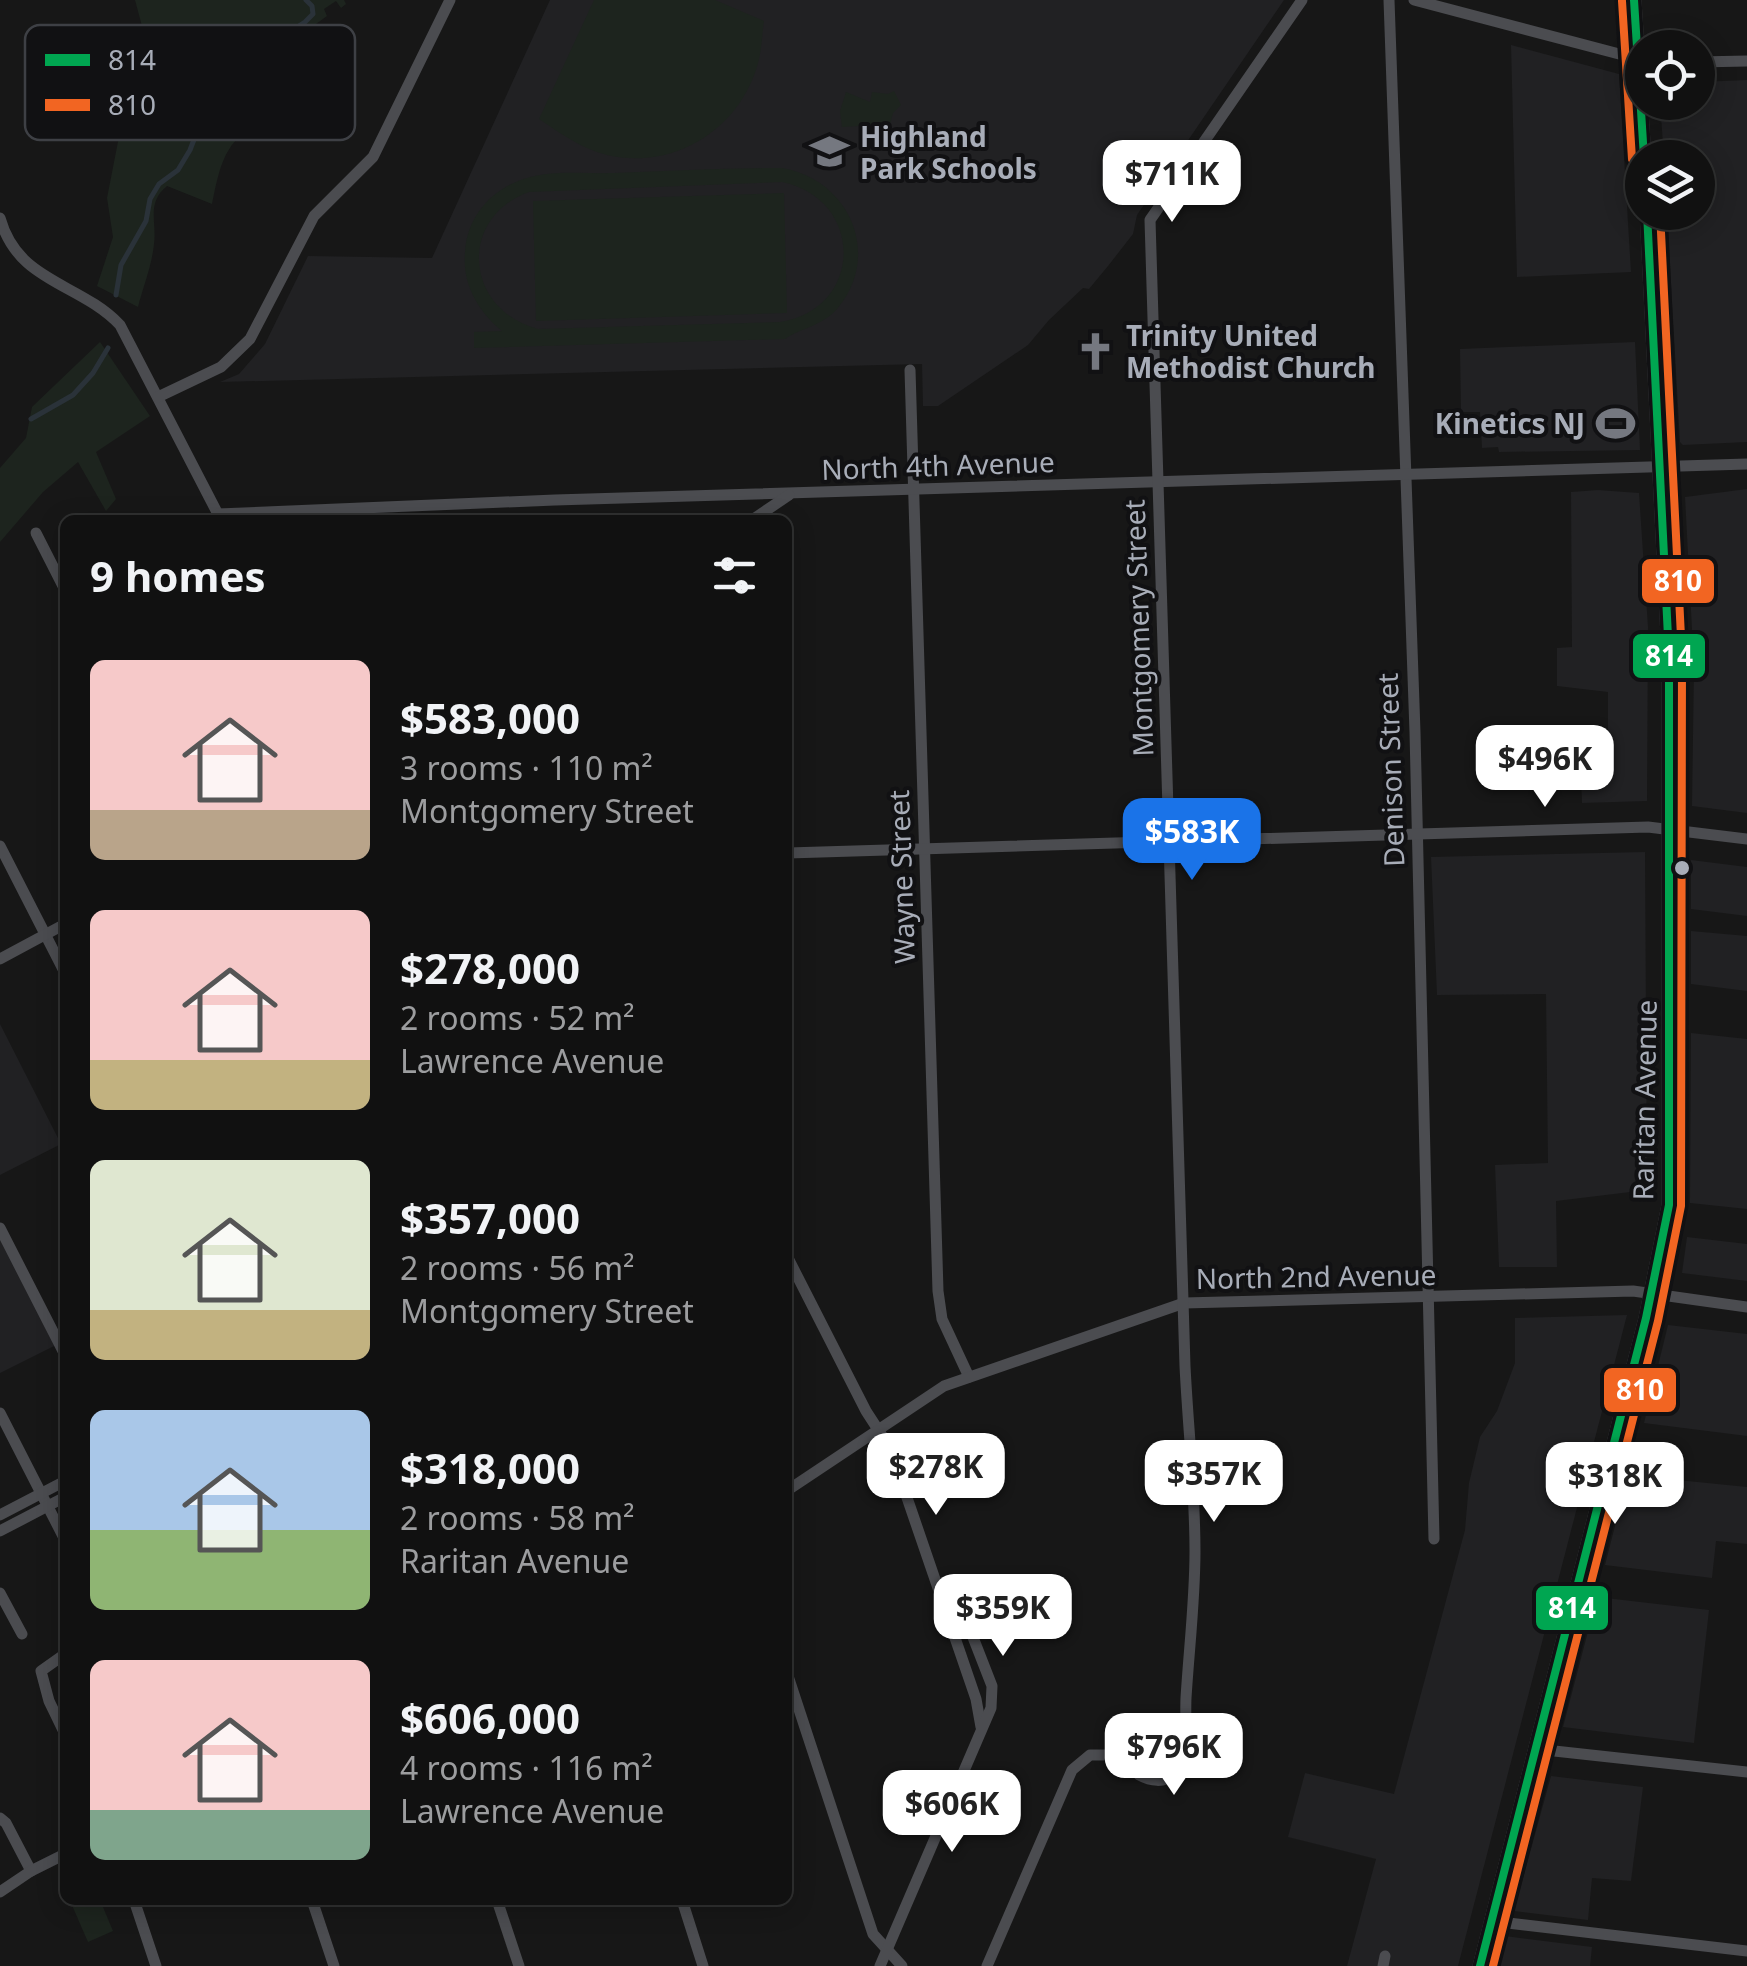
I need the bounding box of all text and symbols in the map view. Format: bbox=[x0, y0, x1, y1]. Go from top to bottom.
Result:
legend bbox=[25, 25, 355, 140]
map controls bbox=[1625, 30, 1715, 230]
button: locate bbox=[1625, 30, 1715, 120]
text: 814 bbox=[108, 40, 156, 78]
text: 810 bbox=[108, 85, 156, 123]
place label: Highland Park Schools bbox=[860, 117, 1037, 187]
school or university icon: Highland Park Schools bbox=[809, 131, 851, 173]
pin: $711K bbox=[1102, 140, 1242, 225]
button: layers bbox=[1625, 140, 1715, 230]
text: $711K bbox=[1125, 151, 1219, 194]
place label: Trinity United Methodist Church bbox=[1126, 316, 1376, 386]
church icon: Trinity United Methodist Church bbox=[1075, 330, 1117, 372]
sports icon: Kinetics NJ bbox=[1594, 402, 1636, 444]
place label: Kinetics NJ bbox=[1435, 404, 1585, 442]
street label: North 4th Avenue bbox=[821, 442, 1055, 488]
street label: Montgomery Street bbox=[1115, 499, 1161, 757]
text: 9 homes bbox=[90, 547, 266, 604]
icon: filters bbox=[707, 548, 762, 603]
line badge: 810 bbox=[1640, 557, 1716, 605]
text: 810 bbox=[1654, 561, 1702, 599]
line badge: 814 bbox=[1631, 632, 1707, 680]
text: 814 bbox=[1645, 636, 1693, 674]
street label: Denison Street bbox=[1368, 672, 1412, 868]
text: $583,000 bbox=[400, 689, 580, 746]
icon: home bbox=[170, 700, 290, 820]
pin: $496K bbox=[1475, 725, 1615, 810]
text: $496K bbox=[1498, 736, 1592, 779]
text: 3 rooms · 110 m² bbox=[400, 746, 653, 789]
text: Montgomery Street bbox=[400, 789, 694, 832]
street label: Wayne Street bbox=[879, 789, 923, 965]
pin: $583K bbox=[1122, 798, 1262, 883]
text: $583K bbox=[1145, 809, 1239, 852]
unlabelled marker bbox=[1672, 858, 1692, 878]
text: $278,000 bbox=[400, 939, 580, 996]
icon: home bbox=[170, 950, 290, 1070]
text: 2 rooms · 52 m² bbox=[400, 996, 634, 1039]
street label: Raritan Avenue bbox=[1623, 999, 1665, 1201]
text: Lawrence Avenue bbox=[400, 1039, 664, 1082]
text: $357,000 bbox=[400, 1189, 580, 1246]
icon: home bbox=[170, 1200, 290, 1320]
text: 2 rooms · 56 m² bbox=[400, 1246, 634, 1289]
street label: North 2nd Avenue bbox=[1195, 1255, 1437, 1297]
text: Montgomery Street bbox=[400, 1289, 694, 1332]
line badge: 810 bbox=[1602, 1366, 1678, 1414]
text: 810 bbox=[1616, 1370, 1664, 1408]
pin: $278K bbox=[866, 1433, 1006, 1518]
text: $318,000 bbox=[400, 1439, 580, 1496]
pin: $357K bbox=[1144, 1440, 1284, 1525]
pin: $318K bbox=[1545, 1442, 1685, 1527]
text: $278K bbox=[889, 1444, 983, 1487]
icon: home bbox=[170, 1450, 290, 1570]
text: $357K bbox=[1167, 1451, 1261, 1494]
text: $318K bbox=[1568, 1453, 1662, 1496]
text: 2 rooms · 58 m² bbox=[400, 1496, 634, 1539]
text: Raritan Avenue bbox=[400, 1539, 629, 1582]
pin: $359K bbox=[933, 1574, 1073, 1659]
line badge: 814 bbox=[1534, 1584, 1610, 1632]
text: $359K bbox=[956, 1585, 1050, 1628]
text: 814 bbox=[1548, 1588, 1596, 1626]
text: $606,000 bbox=[400, 1689, 580, 1746]
icon: home bbox=[170, 1700, 290, 1820]
pin: $796K bbox=[1104, 1713, 1244, 1798]
text: $796K bbox=[1127, 1724, 1221, 1767]
text: 4 rooms · 116 m² bbox=[400, 1746, 653, 1789]
pin: $606K bbox=[882, 1770, 1022, 1855]
text: $606K bbox=[905, 1781, 999, 1824]
text: Lawrence Avenue bbox=[400, 1789, 664, 1832]

